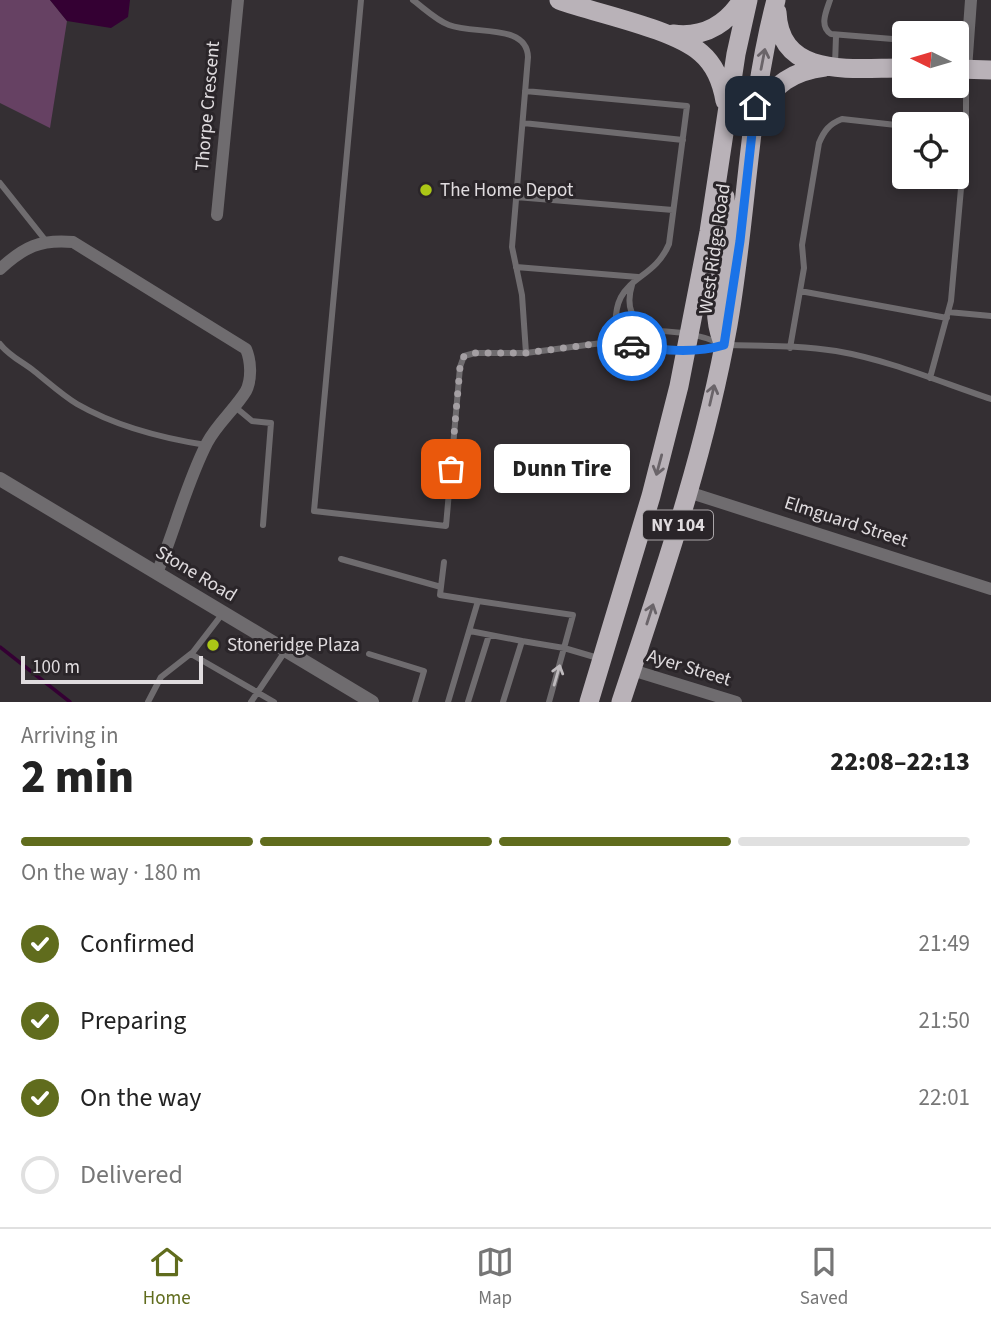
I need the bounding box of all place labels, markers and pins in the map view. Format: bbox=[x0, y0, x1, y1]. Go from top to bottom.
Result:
pin bbox=[725, 76, 785, 136]
place label: The Home Depot bbox=[440, 177, 574, 204]
marker: The Home Depot bbox=[418, 182, 434, 198]
pin bbox=[421, 439, 481, 499]
callout: Dunn Tire bbox=[493, 444, 630, 494]
place label: Stoneridge Plaza bbox=[227, 632, 360, 659]
marker: Stoneridge Plaza bbox=[205, 637, 221, 653]

